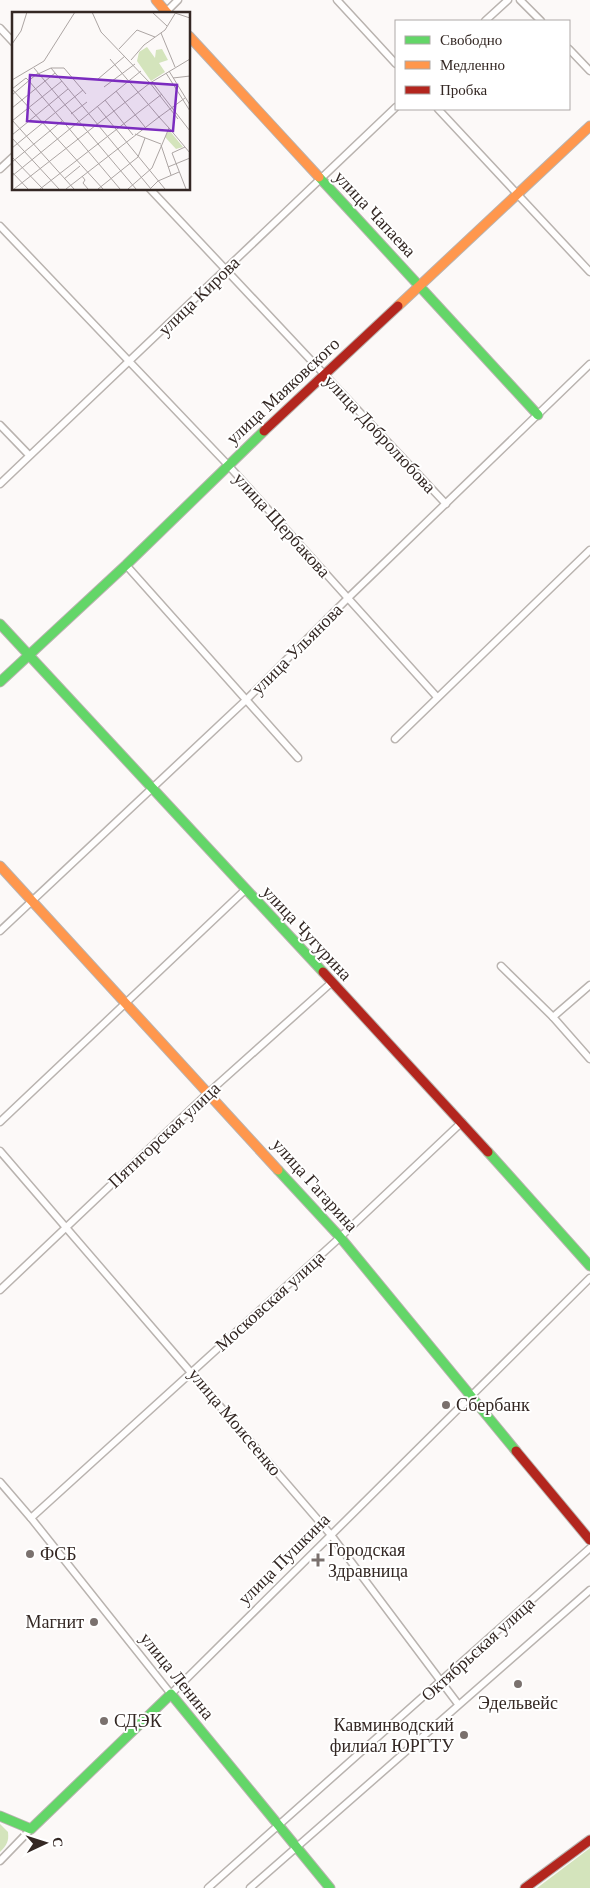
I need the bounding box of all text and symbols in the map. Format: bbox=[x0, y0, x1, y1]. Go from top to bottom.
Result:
inset map bbox=[12, 12, 190, 190]
legend bbox=[395, 20, 570, 110]
text: Свободно bbox=[440, 32, 502, 48]
text: Медленно bbox=[440, 57, 505, 73]
text: Пробка bbox=[440, 82, 488, 98]
street label: улица Чапаева bbox=[330, 167, 420, 261]
street label: улица Кирова bbox=[154, 252, 244, 340]
street label: улица Маяковского bbox=[222, 333, 344, 449]
street label: улица Добролюбова bbox=[320, 371, 440, 497]
street label: улица Щербакова bbox=[230, 468, 334, 582]
street label: улица Ульянова bbox=[247, 599, 347, 699]
street label: улица Чугурина bbox=[258, 881, 356, 985]
street label: Пятигорская улица bbox=[104, 1078, 224, 1192]
street label: улица Гагарина bbox=[268, 1134, 362, 1236]
street label: Московская улица bbox=[211, 1247, 329, 1355]
street label: улица Моисеенко bbox=[184, 1364, 286, 1480]
place label: Сбербанк bbox=[456, 1395, 530, 1415]
marker: Сбербанк bbox=[440, 1399, 452, 1411]
street label: улица Пушкина bbox=[234, 1509, 334, 1609]
place label: Городская Здравница bbox=[328, 1540, 408, 1581]
place label: ФСБ bbox=[40, 1544, 77, 1564]
marker: ФСБ bbox=[24, 1548, 36, 1560]
marker: Городская Здравница bbox=[312, 1554, 324, 1566]
street label: Октябрьская улица bbox=[417, 1593, 539, 1705]
place label: Магнит bbox=[25, 1612, 84, 1632]
marker: Магнит bbox=[88, 1616, 100, 1628]
street label: улица Ленина bbox=[136, 1629, 218, 1723]
marker: Эдельвейс bbox=[512, 1678, 524, 1690]
place label: Эдельвейс bbox=[478, 1693, 558, 1713]
place label: СДЭК bbox=[114, 1711, 163, 1731]
marker: СДЭК bbox=[98, 1715, 110, 1727]
place label: Кавминводский филиал ЮРГТУ bbox=[330, 1715, 454, 1756]
marker: Кавминводский филиал ЮРГТУ bbox=[458, 1729, 470, 1741]
north arrow bbox=[20, 1818, 70, 1868]
text: С bbox=[50, 1837, 65, 1848]

